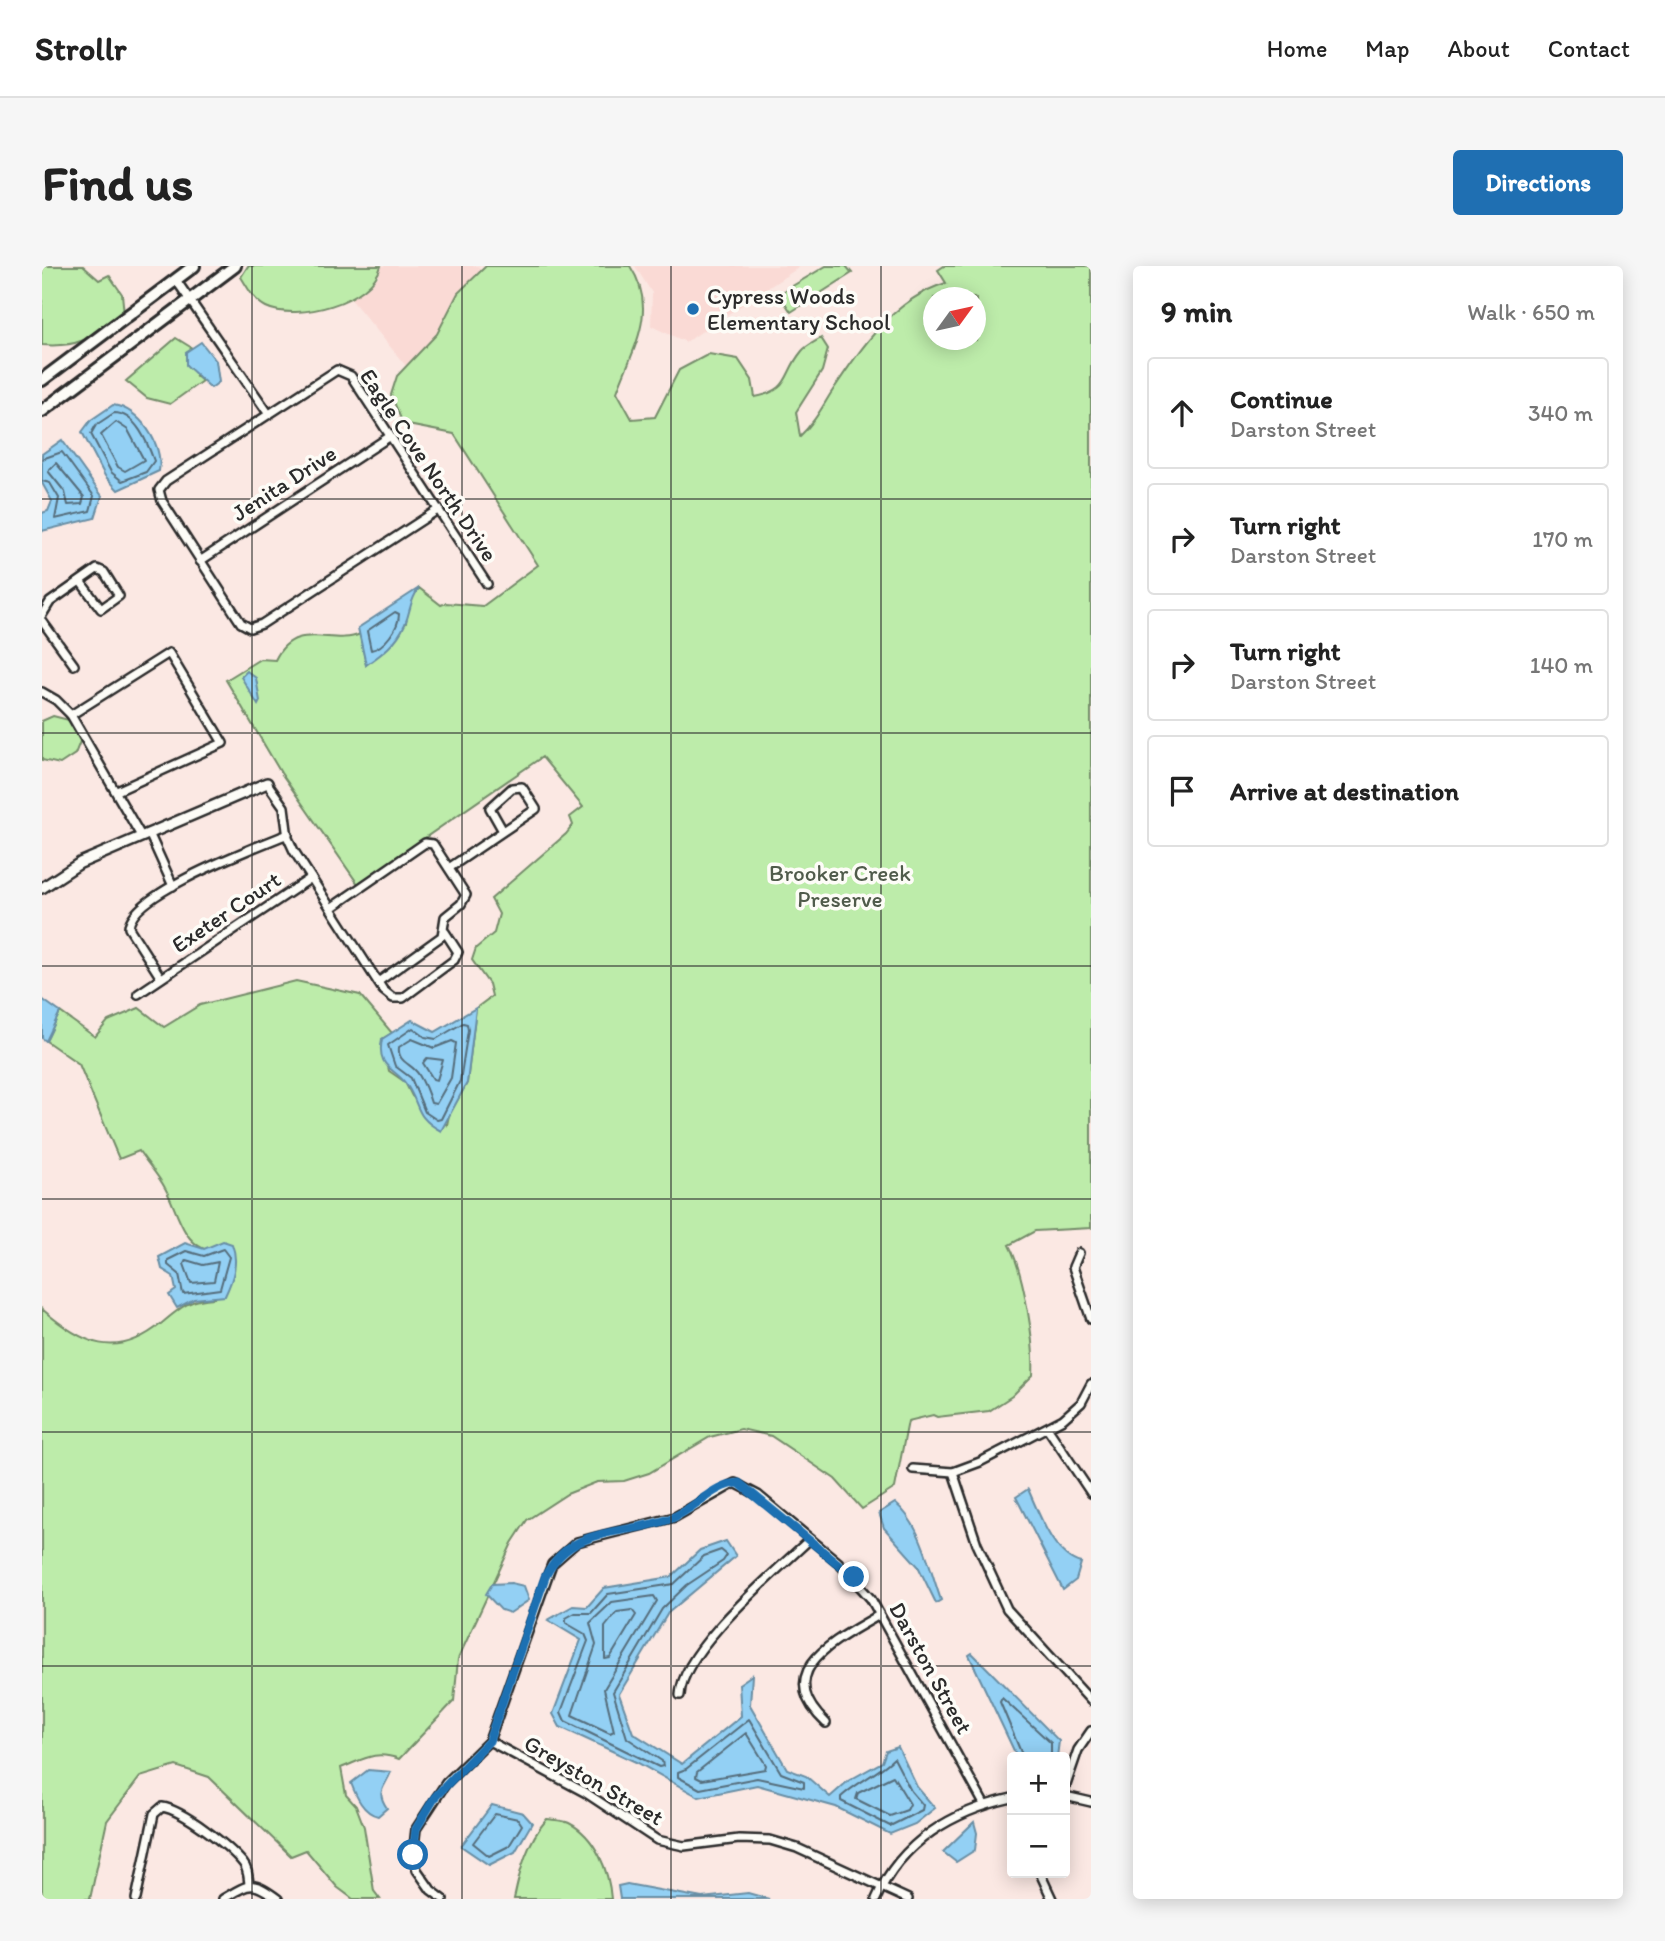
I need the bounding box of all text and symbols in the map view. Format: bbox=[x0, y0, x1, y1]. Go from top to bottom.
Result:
text: Strollr bbox=[35, 29, 126, 68]
text: Home bbox=[1267, 34, 1327, 63]
text: Map bbox=[1365, 34, 1409, 63]
text: About bbox=[1447, 34, 1510, 63]
text: Contact bbox=[1548, 34, 1630, 63]
button: Directions bbox=[1453, 150, 1623, 215]
text: Find us bbox=[42, 153, 193, 212]
place label: Cypress Woods Elementary School bbox=[707, 282, 891, 336]
north arrow bbox=[923, 287, 986, 350]
text: 9 min bbox=[1161, 293, 1232, 330]
text: Walk · 650 m bbox=[1467, 298, 1595, 326]
marker: Cypress Woods Elementary School bbox=[685, 301, 701, 317]
street label: Eagle Cove North Drive bbox=[354, 363, 504, 567]
text: Continue bbox=[1230, 383, 1333, 415]
icon: ahead bbox=[1163, 394, 1201, 432]
text: 340 m bbox=[1528, 399, 1593, 427]
text: Darston Street bbox=[1230, 415, 1376, 443]
street label: Jenita Drive bbox=[227, 439, 341, 527]
text: Turn right bbox=[1230, 509, 1341, 541]
icon: right bbox=[1163, 520, 1201, 558]
text: 170 m bbox=[1532, 525, 1593, 553]
text: Darston Street bbox=[1230, 541, 1376, 569]
text: Turn right bbox=[1230, 635, 1341, 667]
icon: right bbox=[1163, 646, 1201, 684]
text: 140 m bbox=[1530, 651, 1593, 679]
text: Darston Street bbox=[1230, 667, 1376, 695]
icon: arrive bbox=[1163, 772, 1201, 810]
text: Arrive at destination bbox=[1230, 775, 1459, 807]
park label: Brooker Creek Preserve bbox=[769, 859, 911, 913]
street label: Exeter Court bbox=[166, 865, 286, 959]
route end bbox=[838, 1561, 869, 1592]
street label: Darston Street bbox=[883, 1597, 979, 1739]
street label: Greyston Street bbox=[519, 1729, 669, 1831]
map controls bbox=[1007, 1752, 1070, 1878]
button: + bbox=[1007, 1752, 1070, 1815]
button: − bbox=[1007, 1815, 1070, 1878]
route start bbox=[397, 1839, 428, 1870]

